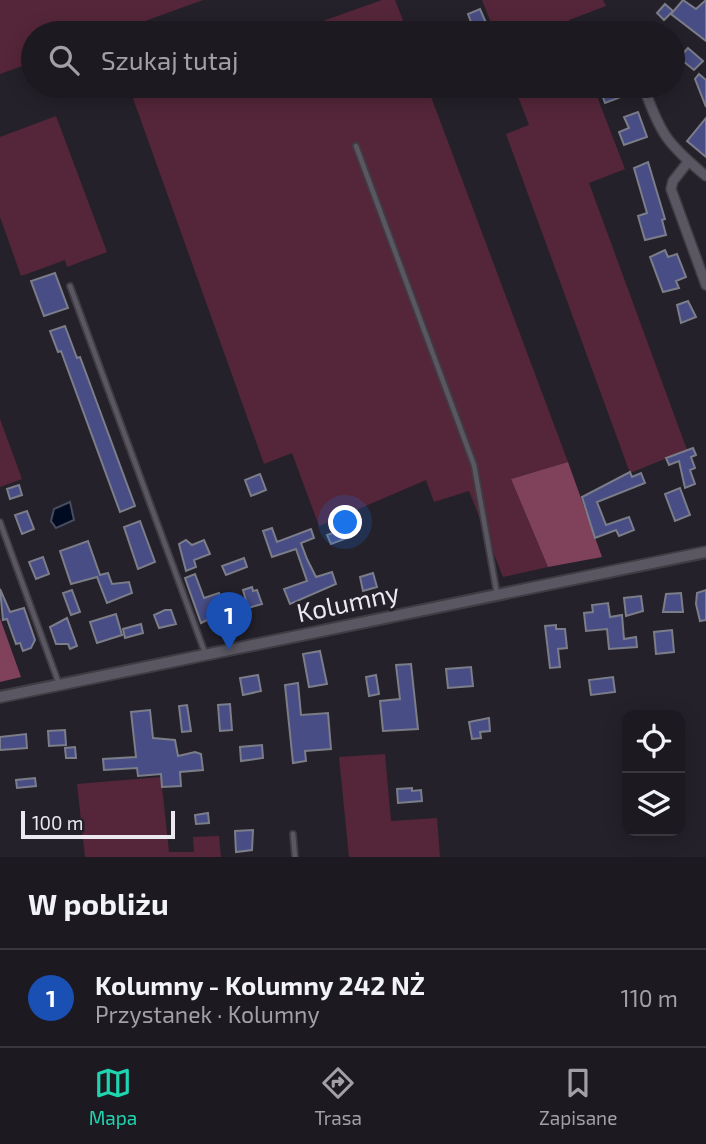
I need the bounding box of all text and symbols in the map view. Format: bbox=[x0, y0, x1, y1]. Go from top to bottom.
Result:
search box bbox=[21, 21, 685, 98]
icon: search bbox=[45, 41, 83, 79]
text: Szukaj tutaj bbox=[101, 44, 238, 75]
your location bbox=[328, 505, 362, 539]
street label: Kolumny bbox=[294, 576, 402, 628]
pin: 1 bbox=[206, 592, 252, 650]
map controls bbox=[622, 710, 685, 836]
button: locate bbox=[622, 710, 685, 773]
button: layers bbox=[622, 773, 685, 836]
scale bar bbox=[21, 808, 175, 840]
text: 100 m bbox=[32, 811, 83, 834]
text: W pobliżu bbox=[28, 885, 169, 921]
text: Kolumny - Kolumny 242 NŻ bbox=[95, 969, 425, 1000]
text: 1 bbox=[46, 984, 56, 1012]
text: 110 m bbox=[621, 984, 678, 1012]
text: Przystanek · Kolumny bbox=[95, 1000, 320, 1028]
tab: Mapa bbox=[89, 1064, 137, 1129]
tab: Trasa bbox=[314, 1064, 362, 1129]
tab: Zapisane bbox=[539, 1064, 617, 1129]

